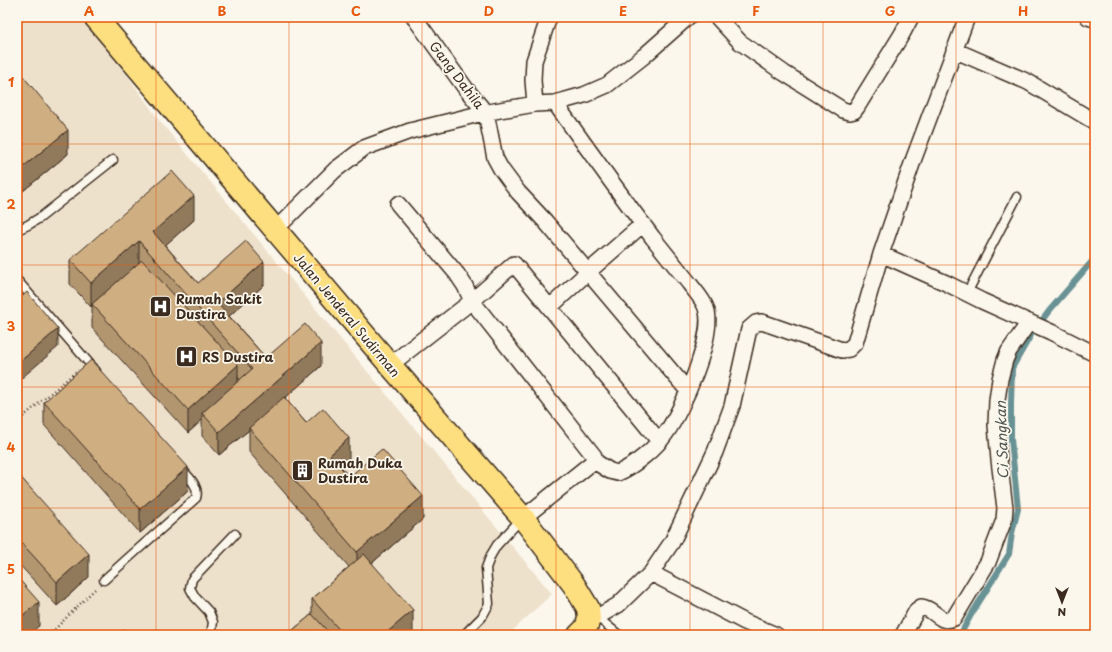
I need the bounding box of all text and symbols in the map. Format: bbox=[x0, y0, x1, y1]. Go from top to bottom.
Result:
text: A bbox=[84, 1, 94, 20]
text: B bbox=[218, 1, 227, 20]
text: C bbox=[351, 1, 361, 20]
text: D bbox=[484, 1, 494, 20]
text: E bbox=[619, 1, 627, 20]
text: F bbox=[752, 1, 760, 20]
text: G bbox=[885, 1, 895, 20]
text: H bbox=[1018, 1, 1028, 20]
street label: Gang Dahila bbox=[426, 37, 490, 113]
text: 1 bbox=[8, 72, 14, 91]
text: 2 bbox=[6, 194, 16, 213]
street label: Jalan Jenderal Sudirman bbox=[290, 248, 405, 381]
place label: Rumah Sakit Dustira bbox=[176, 289, 262, 323]
hospital icon: Rumah Sakit Dustira bbox=[147, 293, 173, 319]
text: 3 bbox=[7, 316, 16, 335]
hospital icon: RS Dustira bbox=[173, 344, 199, 370]
place label: RS Dustira bbox=[202, 347, 274, 366]
water label: Ci Sangkan bbox=[990, 400, 1013, 479]
text: 4 bbox=[7, 437, 16, 456]
place label: Rumah Duka Dustira bbox=[318, 453, 403, 487]
building icon: Rumah Duka Dustira bbox=[289, 457, 315, 483]
text: 5 bbox=[7, 559, 15, 578]
north arrow bbox=[1042, 582, 1082, 622]
text: N bbox=[1057, 604, 1066, 621]

